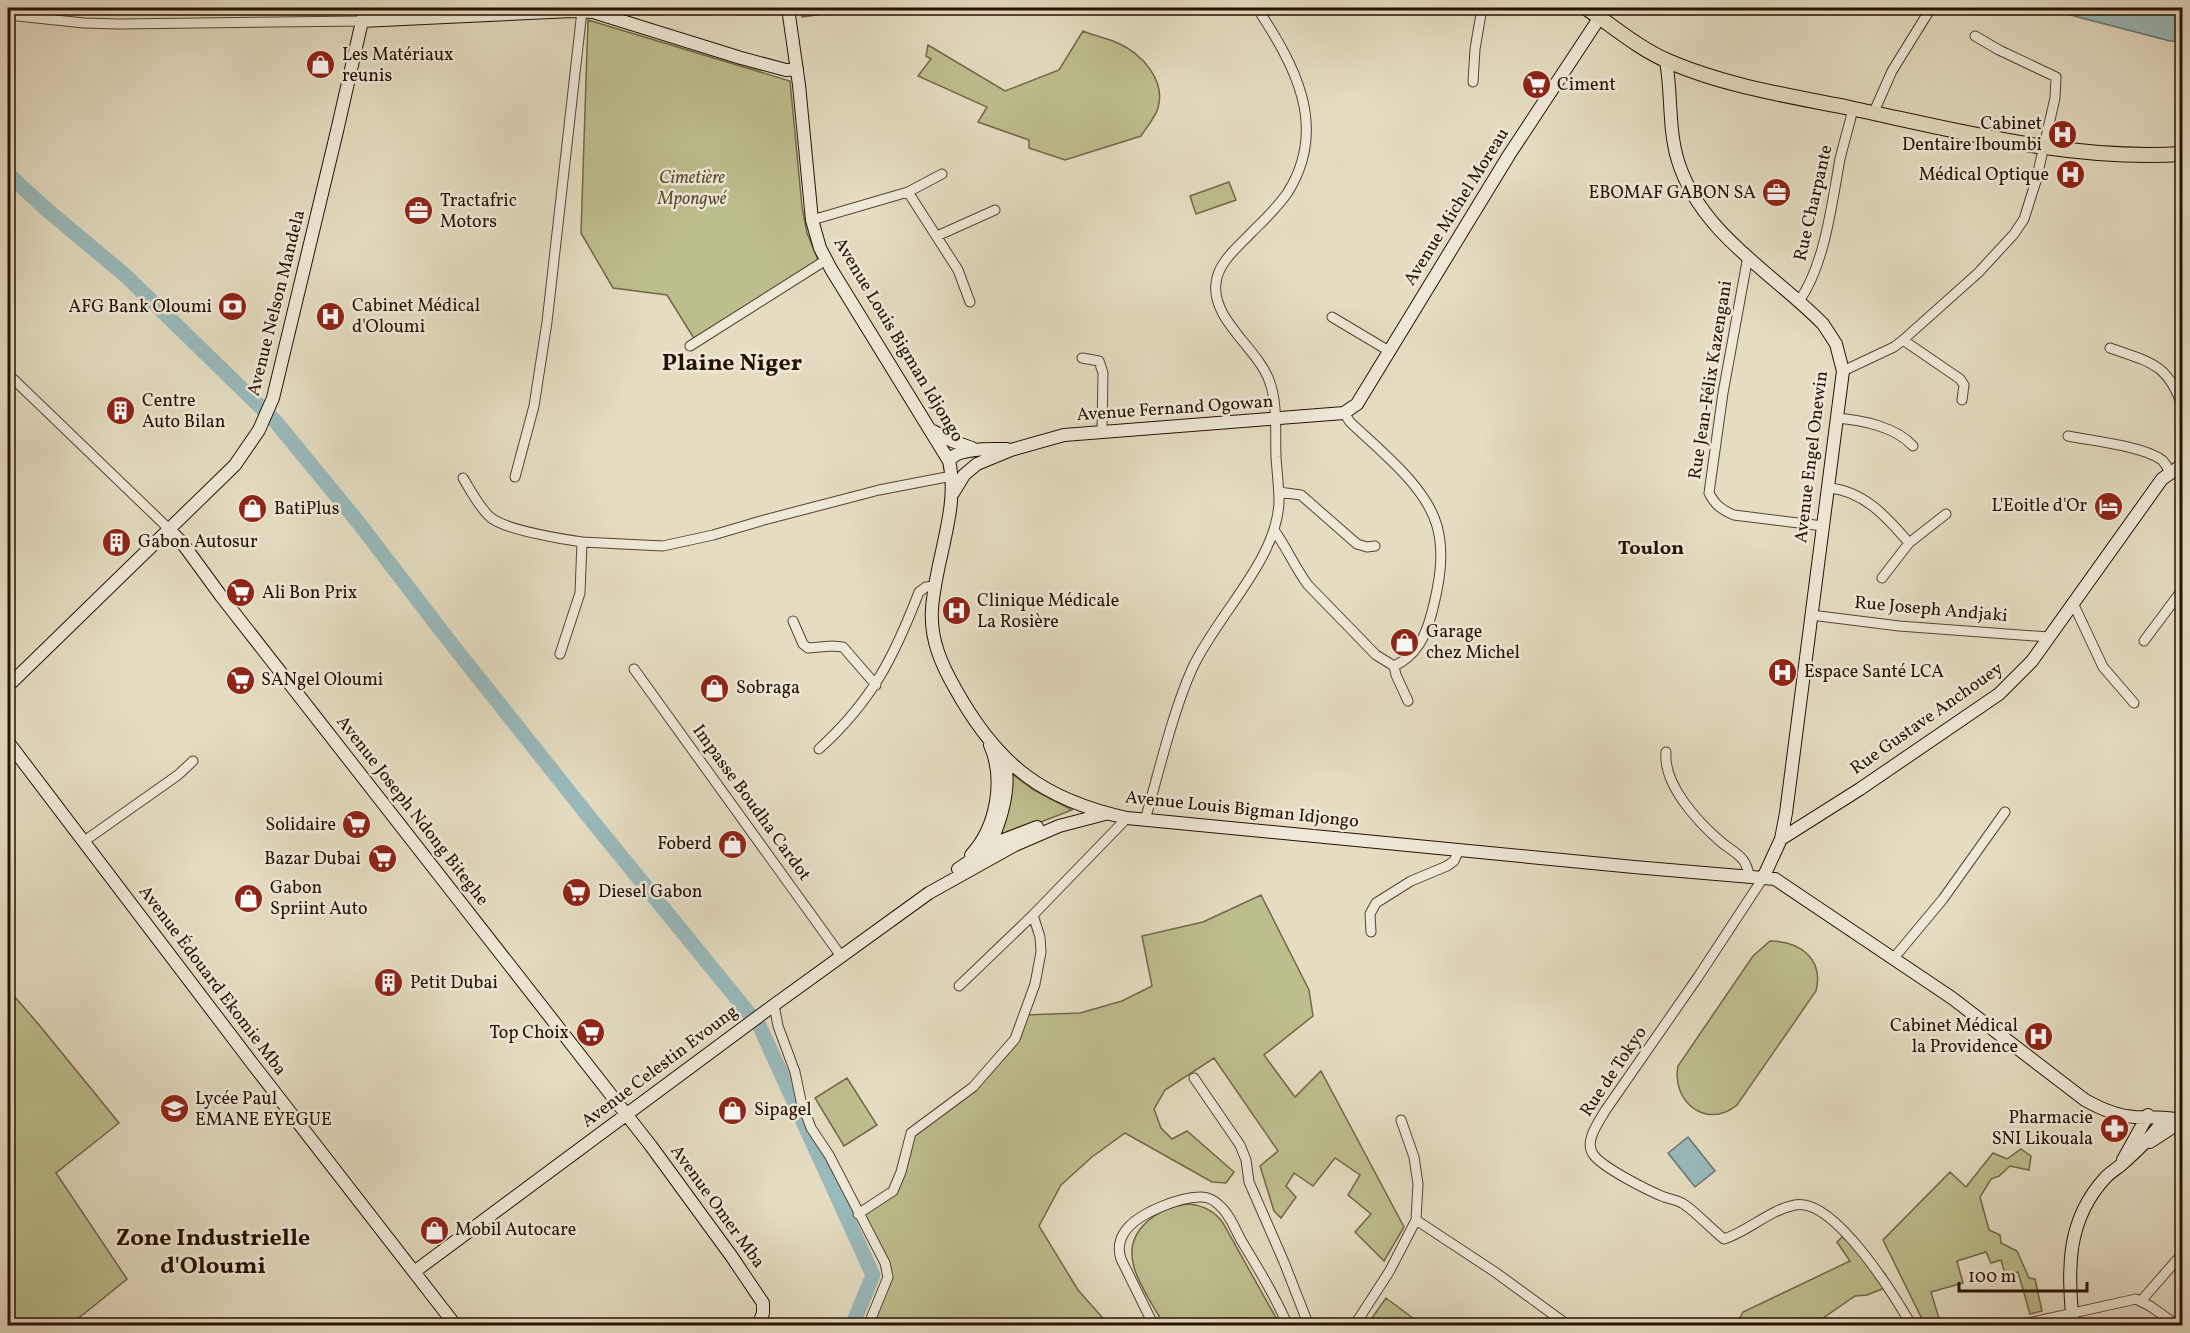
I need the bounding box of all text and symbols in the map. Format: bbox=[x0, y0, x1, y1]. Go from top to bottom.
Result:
place label: Les Matériaux reunis bbox=[342, 43, 454, 89]
shop icon: Les Matériaux reunis bbox=[305, 49, 337, 81]
supermarket icon: Ciment bbox=[1520, 69, 1552, 101]
place label: Ciment bbox=[1557, 73, 1616, 98]
place label: Cabinet Dentaire Iboumbi bbox=[1902, 112, 2042, 158]
hospital icon: Cabinet Dentaire Iboumbi bbox=[2047, 118, 2079, 150]
street label: Avenue Michel Moreau bbox=[1398, 123, 1516, 291]
street label: Rue Charpante bbox=[1789, 143, 1839, 263]
hospital icon: Médical Optique bbox=[2054, 159, 2086, 191]
place label: Médical Optique bbox=[1919, 163, 2049, 188]
park label: Cimetière Mpongwé bbox=[657, 166, 728, 212]
office icon: EBOMAF GABON SA bbox=[1761, 177, 1793, 209]
place label: EBOMAF GABON SA bbox=[1588, 181, 1756, 206]
place label: Tractafric Motors bbox=[440, 189, 517, 235]
office icon: Tractafric Motors bbox=[403, 195, 435, 227]
street label: Avenue Nelson Mandela bbox=[242, 207, 312, 399]
street label: Avenue Louis Bigman Idjongo bbox=[827, 233, 969, 447]
street label: Rue Jean-Félix Kazengani bbox=[1683, 279, 1739, 481]
bank icon: AFG Bank Oloumi bbox=[217, 291, 249, 323]
place label: Cabinet Médical d'Oloumi bbox=[352, 294, 480, 340]
place label: AFG Bank Oloumi bbox=[69, 295, 212, 320]
hospital icon: Cabinet Médical d'Oloumi bbox=[315, 300, 347, 332]
district label: Plaine Niger bbox=[662, 347, 802, 381]
street label: Avenue Engel Onewin bbox=[1789, 369, 1835, 544]
place label: Centre Auto Bilan bbox=[142, 389, 226, 435]
street label: Avenue Fernand Ogowan bbox=[1076, 390, 1275, 428]
building icon: Centre Auto Bilan bbox=[105, 395, 137, 427]
hotel icon: L'Eoitle d'Or bbox=[2092, 490, 2124, 522]
shop icon: BatiPlus bbox=[237, 493, 269, 525]
place label: L'Eoitle d'Or bbox=[1991, 494, 2087, 519]
place label: BatiPlus bbox=[274, 497, 339, 522]
building icon: Gabon Autosur bbox=[101, 526, 133, 558]
place label: Gabon Autosur bbox=[138, 530, 258, 555]
district label: Toulon bbox=[1618, 535, 1684, 563]
supermarket icon: Ali Bon Prix bbox=[225, 577, 257, 609]
place label: Ali Bon Prix bbox=[262, 581, 357, 606]
place label: Clinique Médicale La Rosière bbox=[977, 589, 1119, 635]
street label: Rue Joseph Andjaki bbox=[1853, 591, 2009, 629]
hospital icon: Clinique Médicale La Rosière bbox=[940, 595, 972, 627]
place label: Garage chez Michel bbox=[1426, 620, 1520, 666]
shop icon: Garage chez Michel bbox=[1389, 626, 1421, 658]
hospital icon: Espace Santé LCA bbox=[1767, 656, 1799, 688]
street label: Rue Gustave Anchouey bbox=[1846, 657, 2009, 781]
place label: Espace Santé LCA bbox=[1804, 660, 1944, 685]
supermarket icon: SANgel Oloumi bbox=[224, 664, 256, 696]
place label: SANgel Oloumi bbox=[261, 668, 383, 693]
shop icon: Sobraga bbox=[699, 672, 731, 704]
place label: Sobraga bbox=[736, 676, 800, 701]
street label: Avenue Joseph Ndong Biteghe bbox=[330, 711, 494, 911]
street label: Impasse Boudha Cardot bbox=[686, 720, 816, 886]
street label: Avenue Louis Bigman Idjongo bbox=[1124, 785, 1360, 835]
supermarket icon: Solidaire bbox=[341, 809, 373, 841]
place label: Solidaire bbox=[265, 813, 336, 838]
shop icon: Foberd bbox=[717, 828, 749, 860]
place label: Foberd bbox=[657, 832, 712, 857]
supermarket icon: Bazar Dubai bbox=[366, 843, 398, 875]
place label: Bazar Dubai bbox=[264, 847, 361, 872]
place label: Gabon Spriint Auto bbox=[270, 876, 367, 922]
supermarket icon: Diesel Gabon bbox=[561, 876, 593, 908]
place label: Diesel Gabon bbox=[598, 880, 703, 905]
street label: Avenue Édouard Ekomie Mba bbox=[132, 881, 292, 1081]
shop icon: Gabon Spriint Auto bbox=[233, 882, 265, 914]
building icon: Petit Dubai bbox=[373, 967, 405, 999]
place label: Petit Dubai bbox=[410, 971, 498, 996]
street label: Avenue Celestin Evoung bbox=[576, 1000, 744, 1134]
place label: Cabinet Médical la Providence bbox=[1890, 1014, 2018, 1060]
supermarket icon: Top Choix bbox=[574, 1017, 606, 1049]
hospital icon: Cabinet Médical la Providence bbox=[2023, 1020, 2055, 1052]
place label: Top Choix bbox=[489, 1021, 569, 1046]
street label: Rue de Tokyo bbox=[1575, 1022, 1653, 1122]
place label: Lycée Paul EMANE EYEGUE bbox=[195, 1087, 332, 1133]
school or university icon: Lycée Paul EMANE EYEGUE bbox=[158, 1093, 190, 1125]
shop icon: Sipagel bbox=[717, 1094, 749, 1126]
place label: Sipagel bbox=[754, 1098, 812, 1123]
place label: Pharmacie SNI Likouala bbox=[1992, 1106, 2093, 1152]
pharmacy icon: Pharmacie SNI Likouala bbox=[2098, 1112, 2130, 1144]
street label: Avenue Omer Mba bbox=[664, 1140, 770, 1274]
shop icon: Mobil Autocare bbox=[418, 1214, 450, 1246]
place label: Mobil Autocare bbox=[455, 1218, 576, 1243]
district label: Zone Industrielle d'Oloumi bbox=[116, 1222, 310, 1284]
scale bar bbox=[1959, 1255, 2086, 1293]
text: 100 m bbox=[1968, 1265, 2017, 1290]

